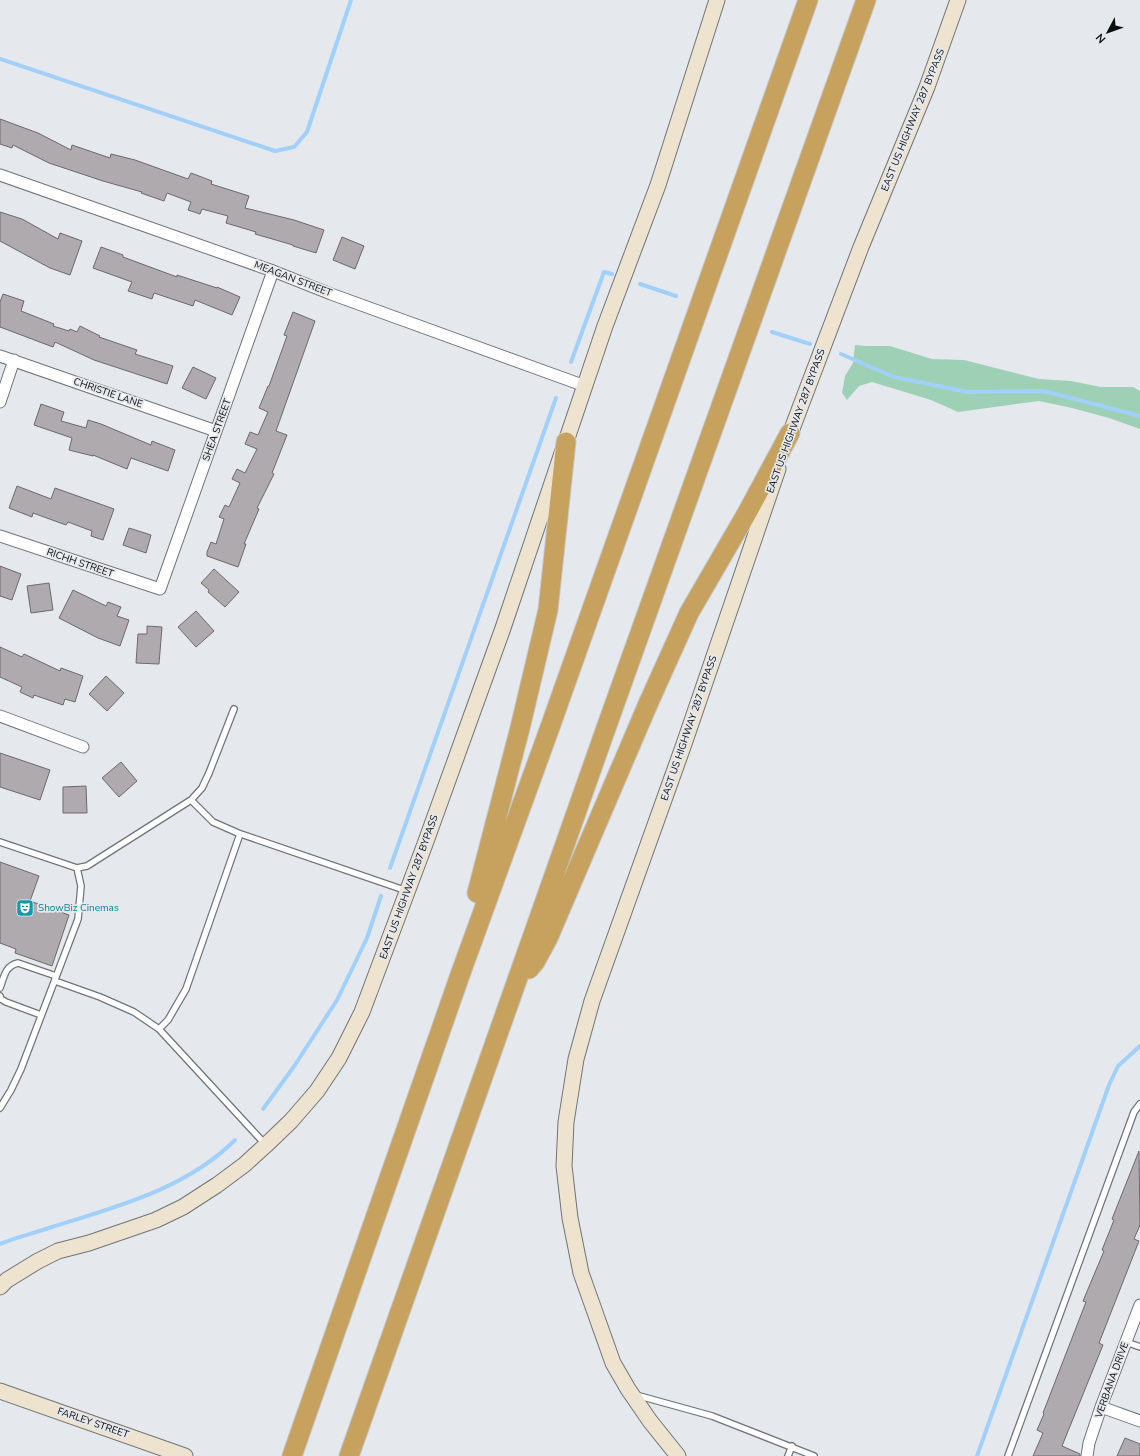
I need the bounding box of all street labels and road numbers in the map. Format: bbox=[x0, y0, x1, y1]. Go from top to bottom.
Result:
street label: EAST US HIGHWAY 287 BYPASS bbox=[878, 47, 948, 193]
street label: MEAGAN STREET bbox=[252, 258, 334, 300]
street label: EAST US HIGHWAY 287 BYPASS bbox=[763, 347, 829, 495]
street label: CHRISTIE LANE bbox=[72, 375, 145, 411]
street label: SHEA STREET bbox=[199, 397, 235, 463]
street label: RICHH STREET bbox=[45, 545, 115, 581]
street label: EAST US HIGHWAY 287 BYPASS bbox=[658, 654, 720, 802]
street label: EAST US HIGHWAY 287 BYPASS bbox=[376, 813, 442, 961]
street label: VERBANA DRIVE bbox=[1091, 1340, 1132, 1421]
street label: FARLEY STREET bbox=[55, 1404, 131, 1442]

